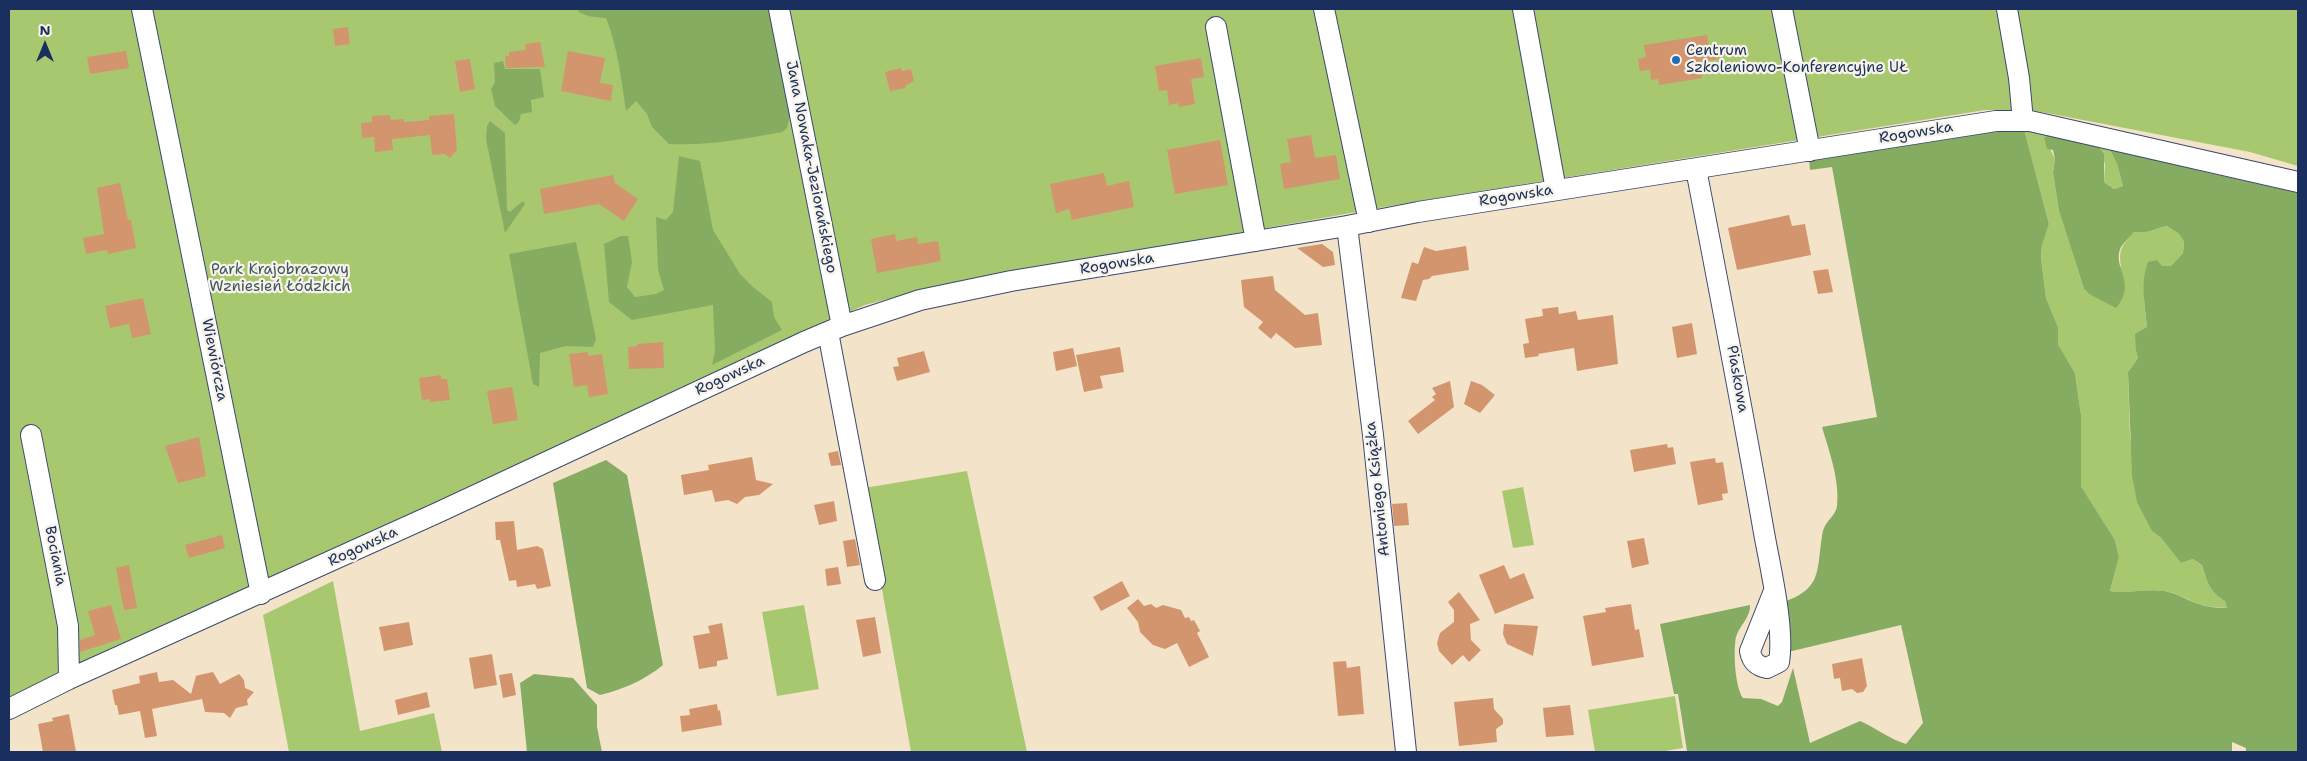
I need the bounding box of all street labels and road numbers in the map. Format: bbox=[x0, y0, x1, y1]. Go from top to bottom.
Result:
street label: Jana Nowaka-Jeziorańskiego bbox=[782, 59, 840, 275]
street label: Rogowska bbox=[1878, 118, 1954, 148]
street label: Rogowska bbox=[1478, 181, 1554, 211]
street label: Rogowska bbox=[1079, 249, 1155, 279]
street label: Wiewiórcza bbox=[197, 317, 231, 403]
street label: Piaskowa bbox=[1722, 344, 1752, 414]
street label: Rogowska bbox=[692, 352, 768, 400]
street label: Antoniego Książka bbox=[1362, 421, 1394, 557]
street label: Rogowska bbox=[325, 523, 401, 571]
street label: Bociania bbox=[40, 525, 70, 587]

